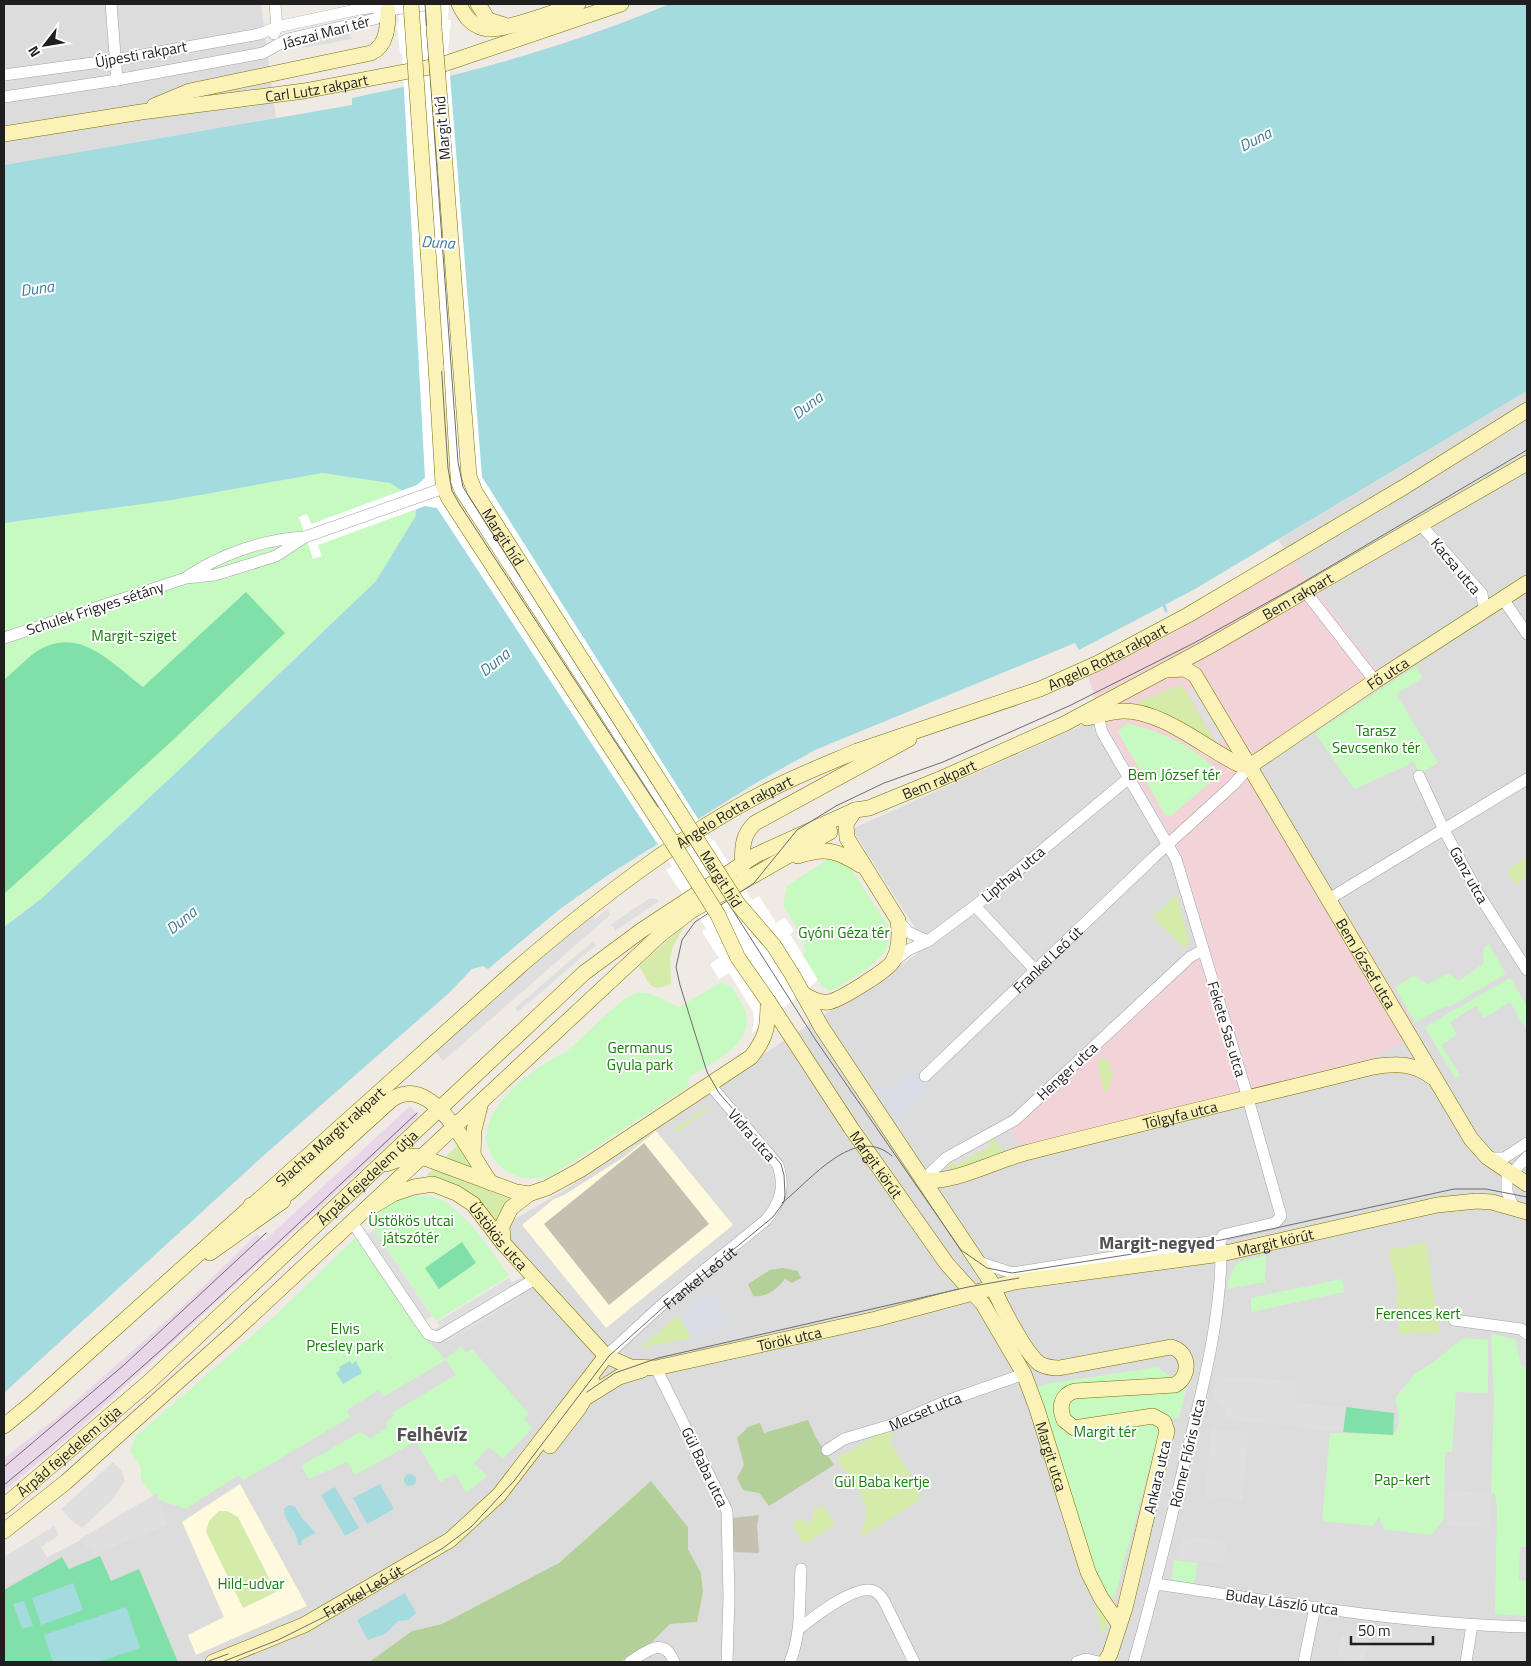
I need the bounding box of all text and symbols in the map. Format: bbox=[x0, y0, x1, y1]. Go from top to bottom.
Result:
street label: Jászai Mari tér bbox=[280, 9, 372, 55]
north arrow bbox=[20, 20, 70, 70]
street label: Újpesti rakpart bbox=[93, 34, 190, 73]
text: N bbox=[22, 42, 45, 62]
street label: Carl Lutz rakpart bbox=[264, 67, 371, 107]
street label: Margit híd bbox=[428, 95, 456, 161]
water label: Duna bbox=[1235, 120, 1276, 157]
water label: Duna bbox=[421, 229, 456, 255]
water label: Duna bbox=[19, 274, 56, 302]
water label: Duna bbox=[786, 385, 828, 425]
street label: Margit híd bbox=[477, 503, 530, 570]
street label: Kacsa utca bbox=[1425, 533, 1487, 600]
street label: Bem rakpart bbox=[1257, 566, 1338, 625]
street label: Schulek Frigyes sétány bbox=[23, 575, 167, 641]
street label: Angelo Rotta rakpart bbox=[1043, 616, 1172, 696]
park label: Margit-sziget bbox=[91, 624, 177, 647]
water label: Duna bbox=[473, 641, 515, 682]
street label: Fő utca bbox=[1362, 651, 1414, 695]
park label: Tarasz Sevcsenko tér bbox=[1332, 719, 1420, 759]
street label: Bem rakpart bbox=[898, 753, 980, 805]
park label: Bem József tér bbox=[1128, 763, 1220, 786]
street label: Angelo Rotta rakpart bbox=[671, 769, 797, 854]
street label: Lipthay utca bbox=[976, 840, 1050, 908]
street label: Ganz utca bbox=[1444, 842, 1494, 908]
street label: Margit híd bbox=[695, 845, 749, 912]
water label: Duna bbox=[160, 899, 202, 940]
street label: Bem József utca bbox=[1331, 914, 1403, 1013]
street label: Frankel Leó út bbox=[1007, 920, 1088, 998]
park label: Gyóni Géza tér bbox=[798, 921, 890, 944]
street label: Fekete Sas utca bbox=[1202, 978, 1253, 1080]
park label: Germanus Gyula park bbox=[607, 1036, 673, 1076]
street label: Henger utca bbox=[1031, 1036, 1103, 1106]
street label: Slachta Margit rakpart bbox=[270, 1080, 390, 1192]
street label: Tölgyfa utca bbox=[1140, 1094, 1220, 1134]
street label: Vidra utca bbox=[723, 1104, 782, 1167]
street label: Árpád fejedelem útja bbox=[312, 1124, 423, 1230]
street label: Margit körút bbox=[845, 1126, 909, 1203]
street label: Üstökös utca bbox=[464, 1197, 534, 1275]
park label: Üstökös utcai játszótér bbox=[368, 1209, 454, 1249]
street label: Margit körút bbox=[1234, 1222, 1316, 1262]
district label: Margit-negyed bbox=[1099, 1229, 1215, 1256]
street label: Frankel Leó út bbox=[658, 1240, 742, 1314]
park label: Ferences kert bbox=[1375, 1302, 1461, 1325]
park label: Elvis Presley park bbox=[306, 1317, 384, 1357]
street label: Török utca bbox=[755, 1320, 824, 1357]
street label: Mecset utca bbox=[885, 1385, 965, 1436]
street label: Rómer Flóris utca bbox=[1163, 1396, 1211, 1510]
street label: Árpád fejedelem útja bbox=[12, 1399, 126, 1502]
district label: Felhévíz bbox=[396, 1418, 468, 1449]
street label: Margit utca bbox=[1030, 1418, 1074, 1495]
park label: Margit tér bbox=[1074, 1420, 1136, 1443]
street label: Gül Baba utca bbox=[676, 1423, 735, 1511]
street label: Ankara utca bbox=[1137, 1437, 1177, 1516]
park label: Pap-kert bbox=[1374, 1468, 1431, 1491]
park label: Gül Baba kertje bbox=[834, 1470, 930, 1493]
street label: Frankel Leó út bbox=[318, 1558, 407, 1623]
park label: Hild-udvar bbox=[217, 1572, 285, 1595]
street label: Buday László utca bbox=[1224, 1583, 1340, 1621]
scale bar bbox=[1351, 1614, 1434, 1646]
text: 50 m bbox=[1358, 1619, 1391, 1642]

